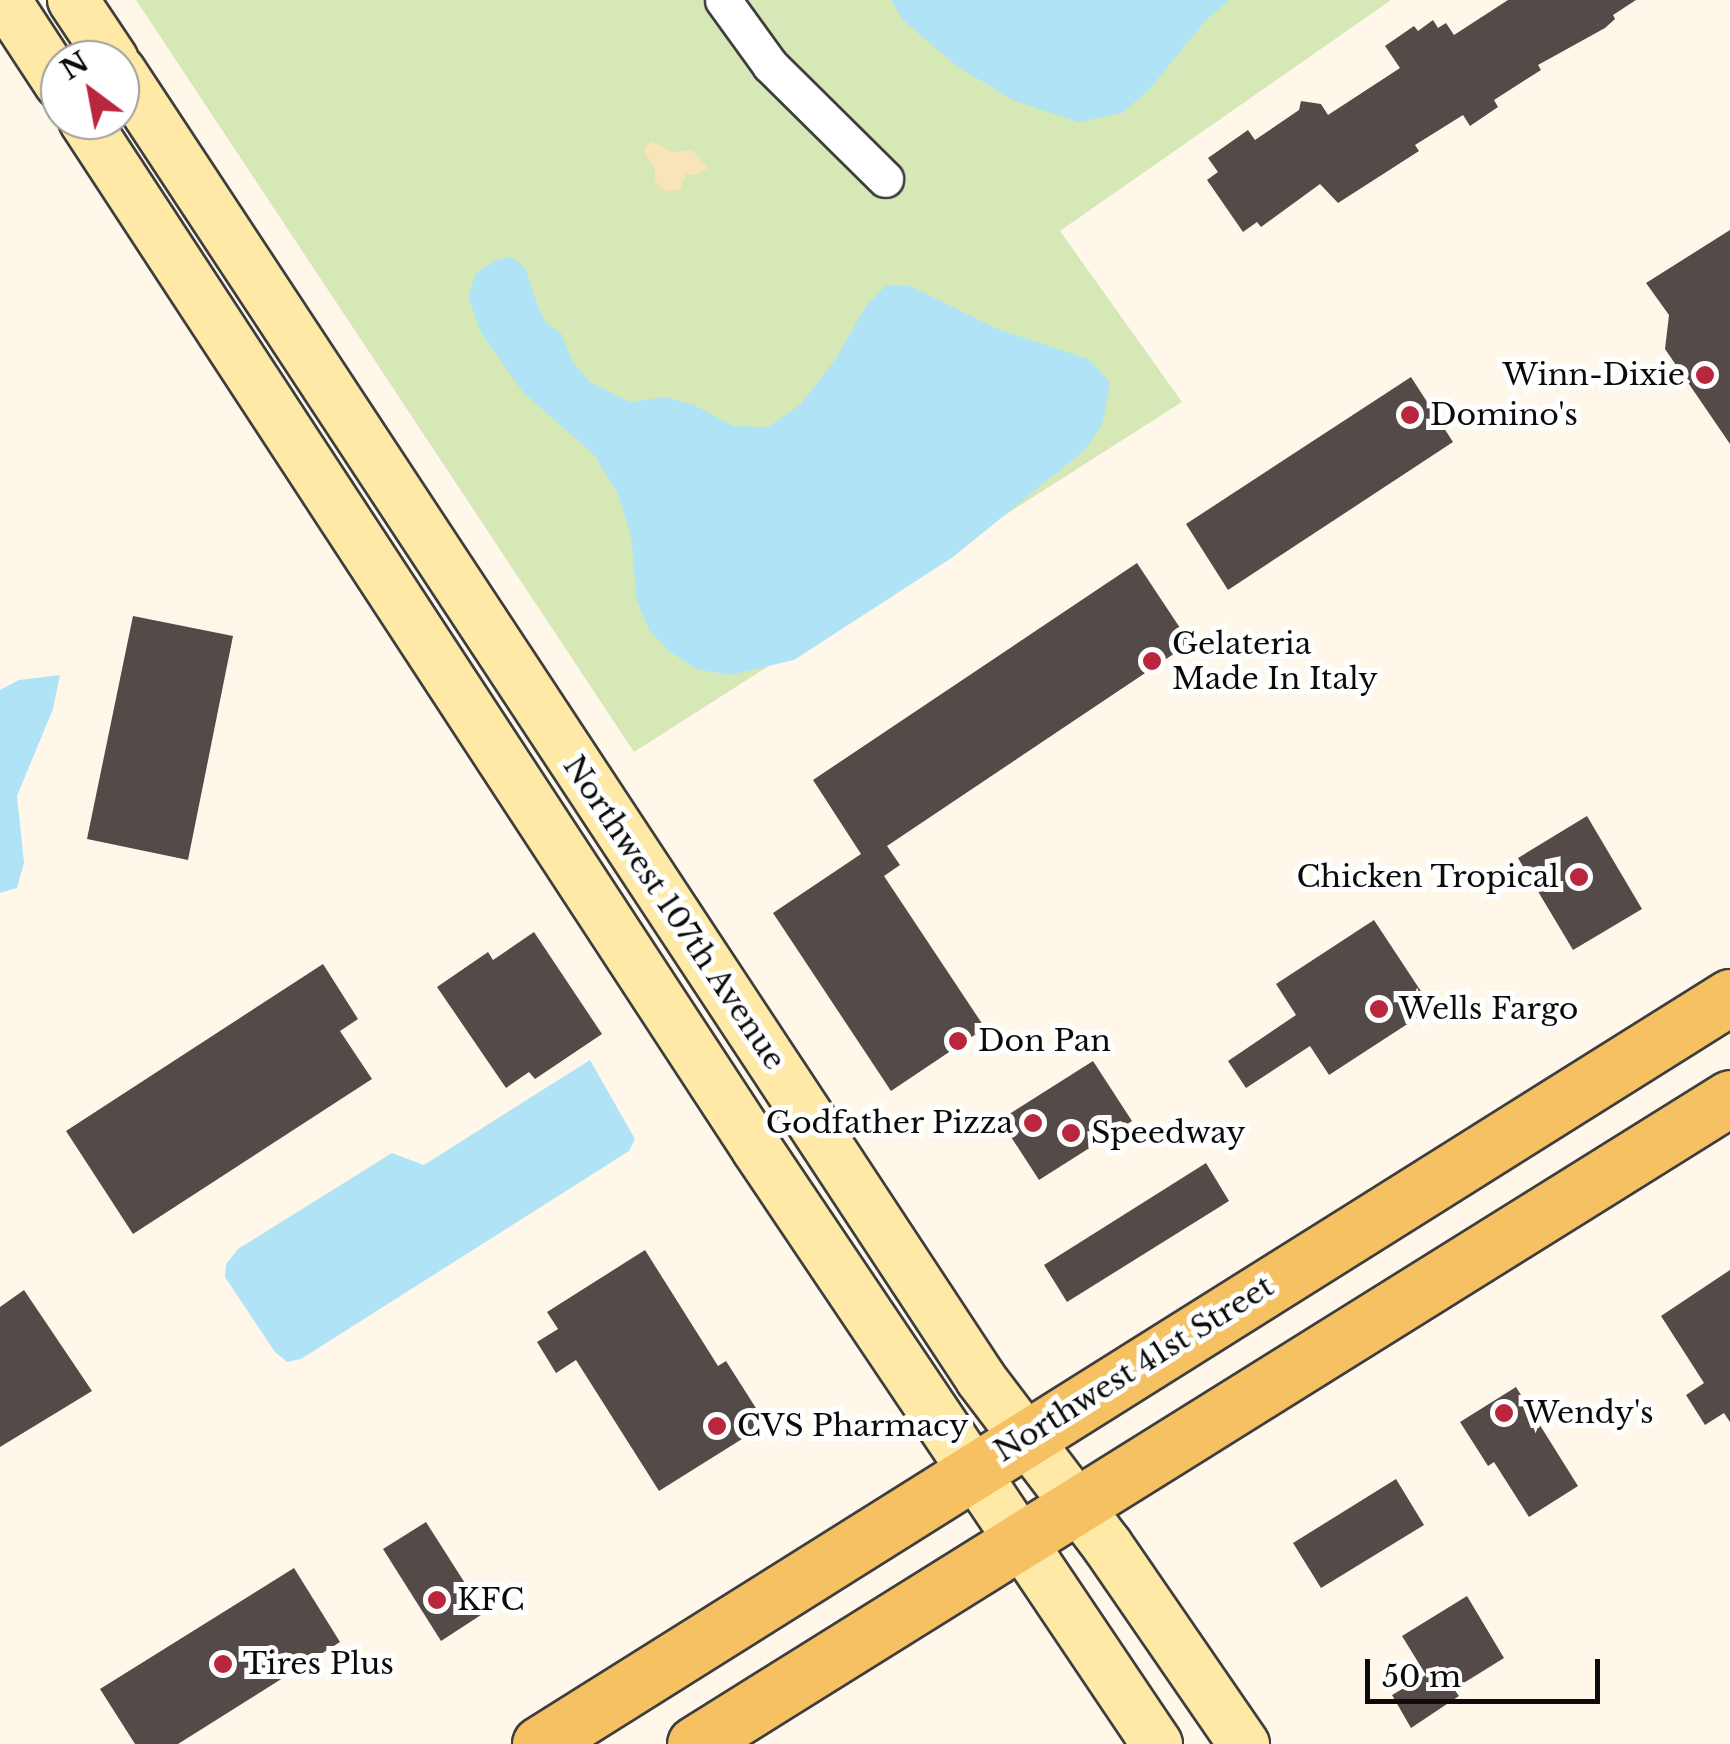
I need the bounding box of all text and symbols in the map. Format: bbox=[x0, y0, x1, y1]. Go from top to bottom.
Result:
north arrow bbox=[40, 40, 140, 140]
text: N bbox=[54, 44, 95, 88]
place label: Winn-Dixie bbox=[1502, 357, 1685, 393]
marker: Winn-Dixie bbox=[1694, 364, 1716, 386]
place label: Domino's bbox=[1430, 397, 1578, 433]
marker: Domino's bbox=[1399, 404, 1421, 426]
place label: Gelateria Made In Italy bbox=[1172, 626, 1378, 696]
marker: Gelateria Made In Italy bbox=[1141, 650, 1163, 672]
street label: Northwest 107th Avenue bbox=[555, 749, 793, 1077]
place label: Chicken Tropical bbox=[1296, 859, 1559, 895]
marker: Chicken Tropical bbox=[1568, 866, 1590, 888]
place label: Wells Fargo bbox=[1399, 991, 1578, 1027]
marker: Wells Fargo bbox=[1368, 998, 1390, 1020]
place label: Don Pan bbox=[978, 1023, 1111, 1059]
marker: Don Pan bbox=[947, 1030, 969, 1052]
place label: Godfather Pizza bbox=[765, 1105, 1013, 1141]
marker: Godfather Pizza bbox=[1022, 1112, 1044, 1134]
place label: Speedway bbox=[1091, 1115, 1245, 1151]
marker: Speedway bbox=[1060, 1122, 1082, 1144]
street label: Northwest 41st Street bbox=[988, 1268, 1280, 1470]
place label: Wendy's bbox=[1524, 1395, 1654, 1431]
marker: Wendy's bbox=[1493, 1402, 1515, 1424]
place label: CVS Pharmacy bbox=[737, 1408, 968, 1444]
marker: CVS Pharmacy bbox=[706, 1415, 728, 1437]
place label: KFC bbox=[457, 1582, 525, 1618]
marker: KFC bbox=[426, 1589, 448, 1611]
scale bar bbox=[1370, 1639, 1605, 1701]
place label: Tires Plus bbox=[243, 1646, 394, 1682]
marker: Tires Plus bbox=[212, 1653, 234, 1675]
text: 50 m bbox=[1382, 1658, 1461, 1695]

